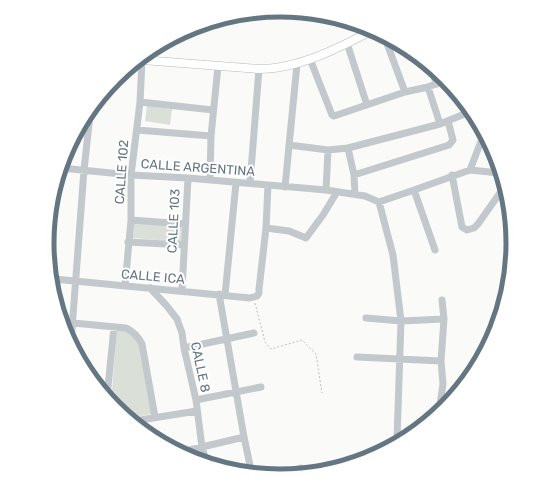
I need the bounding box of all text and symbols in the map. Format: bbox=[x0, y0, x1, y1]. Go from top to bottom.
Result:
street label: CALLE 102 bbox=[112, 139, 131, 205]
street label: CALLE ARGENTINA bbox=[140, 156, 256, 179]
street label: CALLE 103 bbox=[164, 188, 183, 254]
street label: CALLE ICA bbox=[121, 266, 186, 287]
street label: CALLE 8 bbox=[188, 340, 213, 394]

